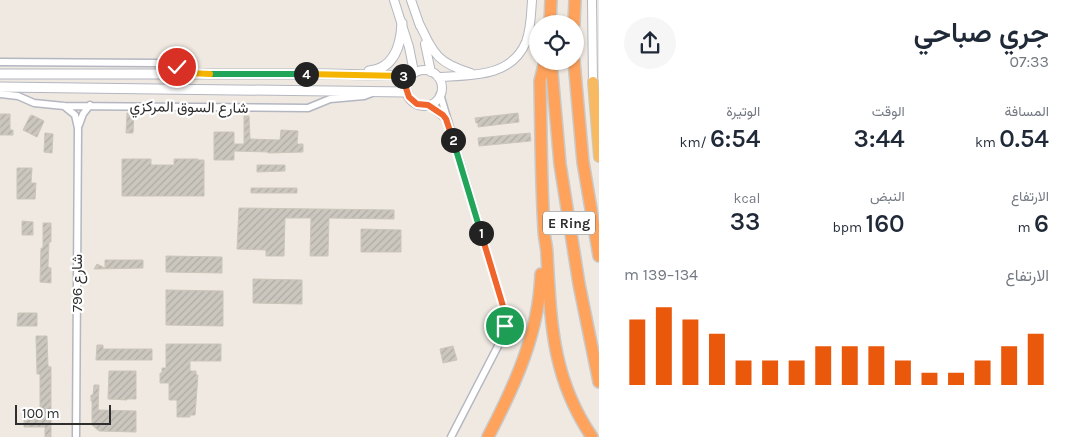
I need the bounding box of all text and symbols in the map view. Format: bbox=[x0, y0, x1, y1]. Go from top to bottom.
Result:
map controls bbox=[529, 15, 584, 70]
button: locate bbox=[529, 15, 584, 70]
text: جري صباحي bbox=[914, 16, 1049, 49]
button: share bbox=[624, 17, 676, 69]
pin bbox=[156, 46, 198, 88]
text: 07:33 bbox=[1009, 52, 1049, 71]
icon: check bbox=[163, 53, 191, 81]
pin: 4 bbox=[294, 62, 318, 86]
pin: 3 bbox=[390, 64, 416, 88]
text: 4 bbox=[302, 66, 311, 83]
text: 3 bbox=[399, 68, 408, 85]
street label: شارع السوق المركزي bbox=[129, 97, 249, 121]
text: الوتيرة bbox=[726, 103, 760, 120]
text: الوقت bbox=[872, 103, 905, 120]
text: المسافة bbox=[1005, 103, 1049, 120]
text: 6:54 bbox=[710, 124, 760, 153]
text: 3:44 bbox=[854, 124, 905, 153]
text: 0.54 bbox=[999, 124, 1049, 153]
pin: 2 bbox=[440, 128, 466, 152]
text: 2 bbox=[449, 132, 458, 149]
text: /km bbox=[680, 134, 710, 151]
text: km bbox=[975, 134, 999, 151]
text: النبض bbox=[870, 188, 905, 205]
text: الارتفاع bbox=[1011, 188, 1049, 205]
text: kcal bbox=[734, 190, 760, 207]
text: 33 bbox=[730, 207, 760, 236]
text: 160 bbox=[865, 209, 905, 238]
text: 6 bbox=[1034, 209, 1049, 238]
road number: E Ring bbox=[543, 212, 595, 234]
text: bpm bbox=[833, 219, 865, 236]
text: m bbox=[1018, 219, 1034, 236]
pin: 1 bbox=[468, 220, 494, 246]
text: 1 bbox=[479, 225, 484, 242]
street label: شارع 796 bbox=[68, 254, 88, 312]
text: 134–139 m bbox=[624, 265, 698, 284]
text: الارتفاع bbox=[1006, 266, 1049, 285]
pin bbox=[484, 305, 526, 347]
icon: arrive bbox=[491, 312, 519, 340]
scale bar bbox=[15, 402, 111, 425]
text: 100 m bbox=[22, 405, 60, 422]

